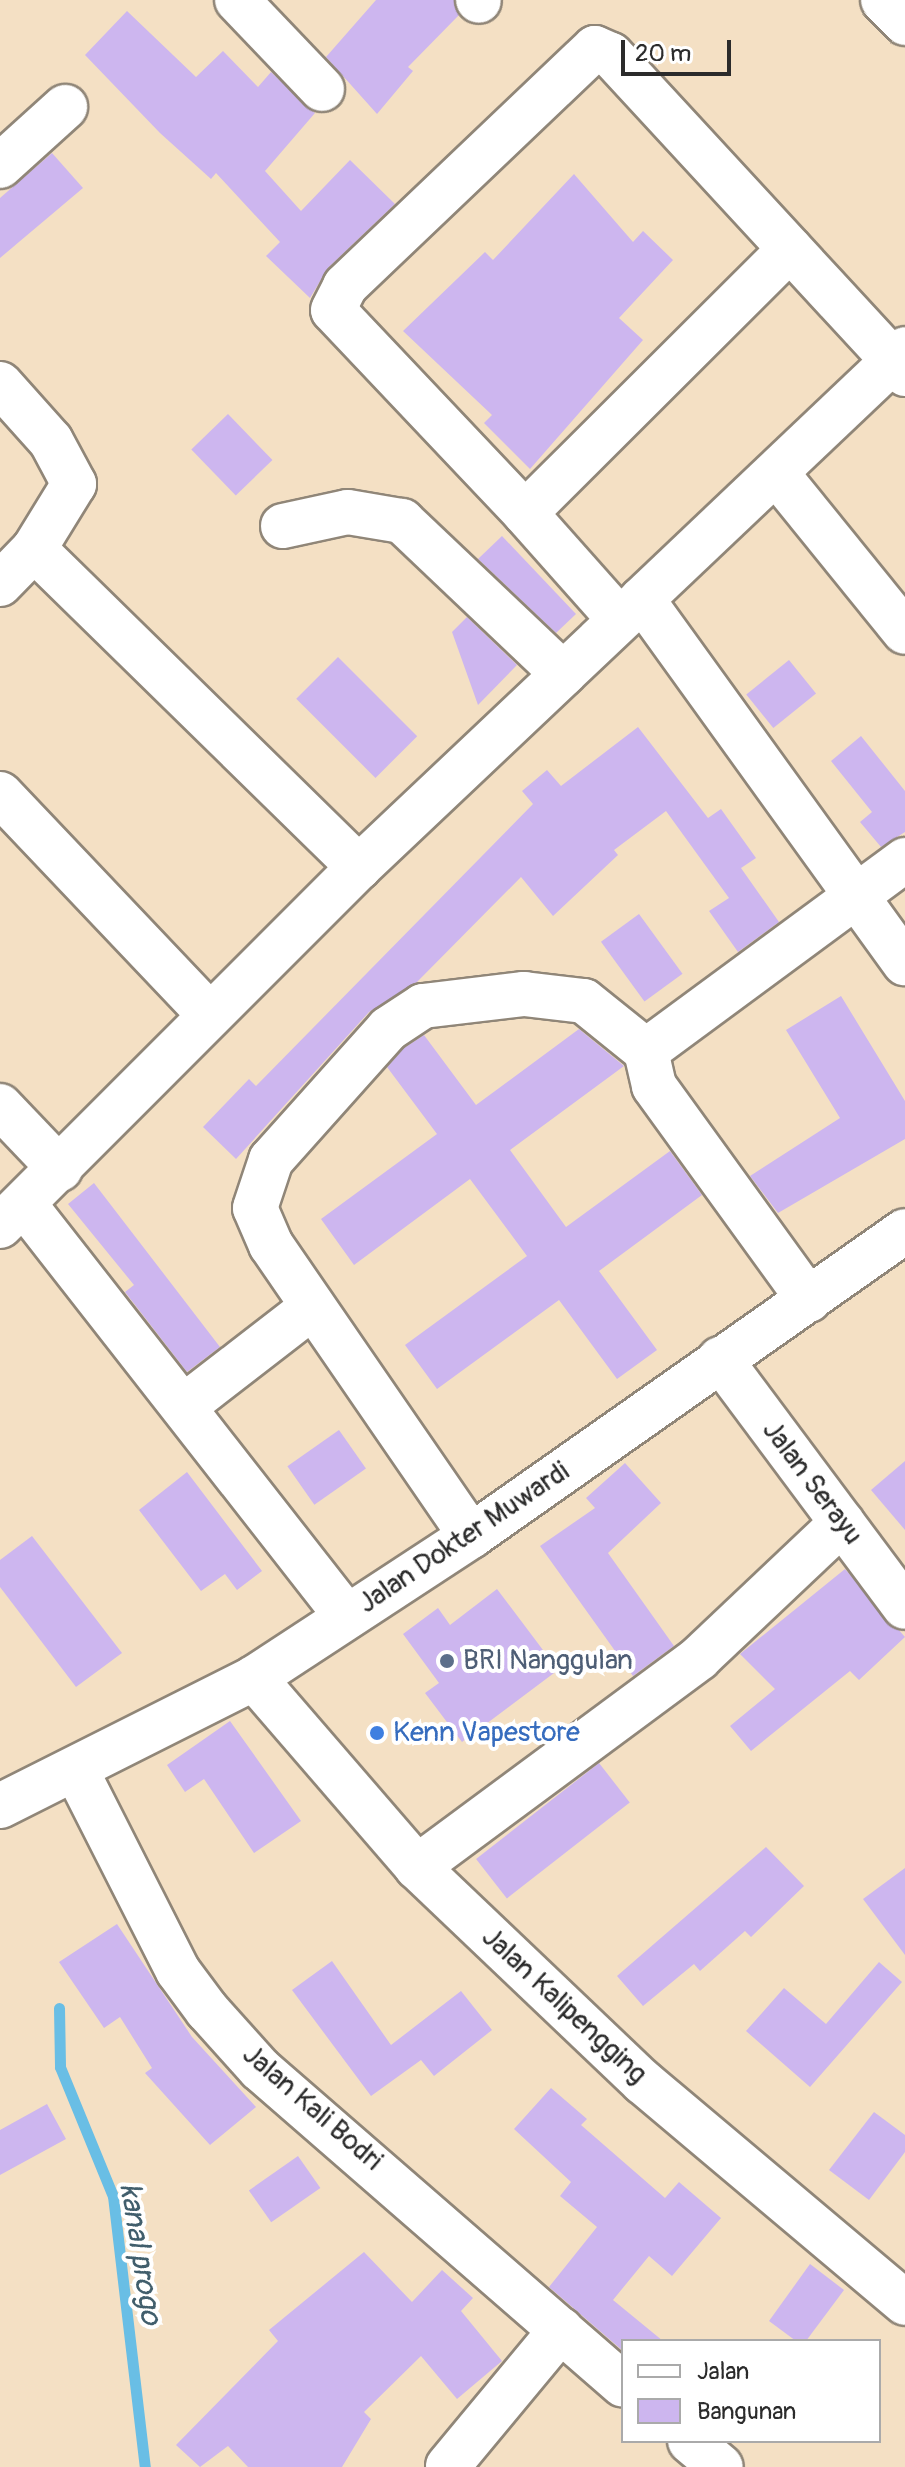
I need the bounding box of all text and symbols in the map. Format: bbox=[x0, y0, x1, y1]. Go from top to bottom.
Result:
scale bar bbox=[625, 24, 735, 74]
text: 20 m bbox=[635, 39, 691, 68]
street label: Jalan Serayu bbox=[755, 1414, 869, 1552]
street label: Jalan Dokter Muwardi bbox=[352, 1455, 576, 1621]
place label: BRI Nanggulan bbox=[463, 1644, 633, 1678]
marker: BRI Nanggulan bbox=[438, 1652, 456, 1670]
place label: Kenn Vapestore bbox=[393, 1716, 580, 1750]
marker: Kenn Vapestore bbox=[368, 1724, 386, 1742]
street label: Jalan Kalipengging bbox=[474, 1921, 654, 2091]
street label: Jalan Kali Bodri bbox=[235, 2038, 389, 2178]
water label: kanal progo bbox=[111, 2181, 169, 2327]
legend bbox=[621, 2339, 881, 2443]
text: Jalan bbox=[697, 2357, 749, 2386]
text: Bangunan bbox=[697, 2397, 796, 2426]

